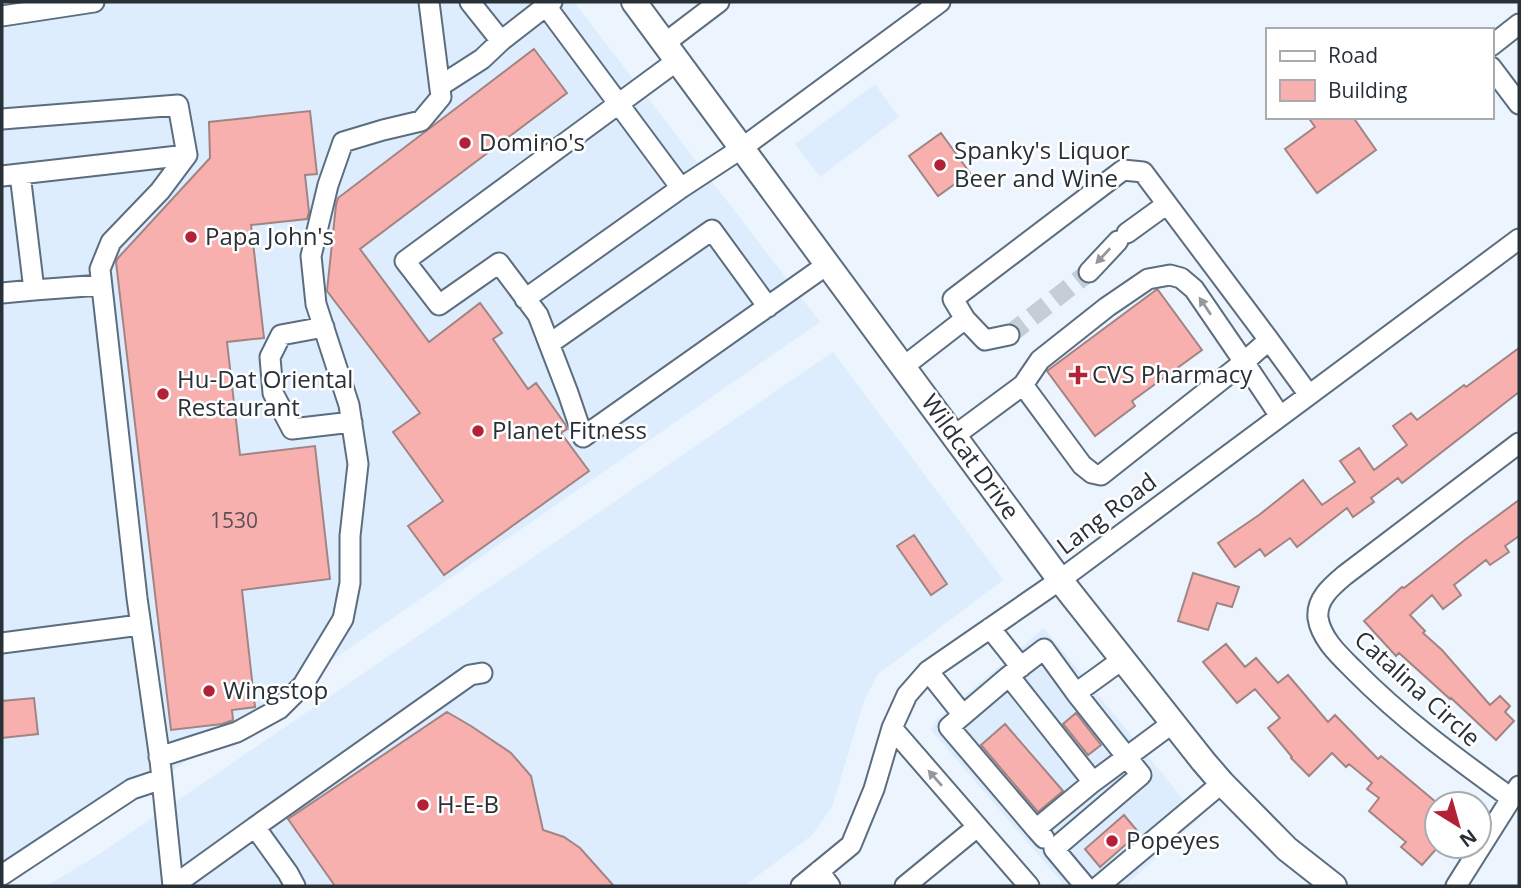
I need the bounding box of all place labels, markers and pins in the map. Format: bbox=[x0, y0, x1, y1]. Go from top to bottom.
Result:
place label: Domino's bbox=[479, 125, 585, 158]
place label: Spanky's Liquor Beer and Wine bbox=[954, 133, 1130, 194]
marker: Domino's bbox=[457, 135, 473, 151]
marker: Spanky's Liquor Beer and Wine bbox=[932, 157, 948, 173]
place label: Papa John's bbox=[205, 219, 334, 252]
marker: Papa John's bbox=[183, 229, 199, 245]
place label: CVS Pharmacy bbox=[1092, 357, 1253, 390]
place label: Hu-Dat Oriental Restaurant bbox=[177, 362, 353, 423]
marker: CVS Pharmacy bbox=[1070, 367, 1086, 383]
marker: Hu-Dat Oriental Restaurant bbox=[155, 386, 171, 402]
place label: Planet Fitness bbox=[492, 413, 647, 446]
marker: Planet Fitness bbox=[470, 423, 486, 439]
place label: Wingstop bbox=[223, 673, 328, 706]
marker: Wingstop bbox=[201, 683, 217, 699]
place label: H-E-B bbox=[437, 787, 499, 820]
marker: H-E-B bbox=[415, 797, 431, 813]
place label: Popeyes bbox=[1126, 823, 1220, 856]
marker: Popeyes bbox=[1104, 833, 1120, 849]

